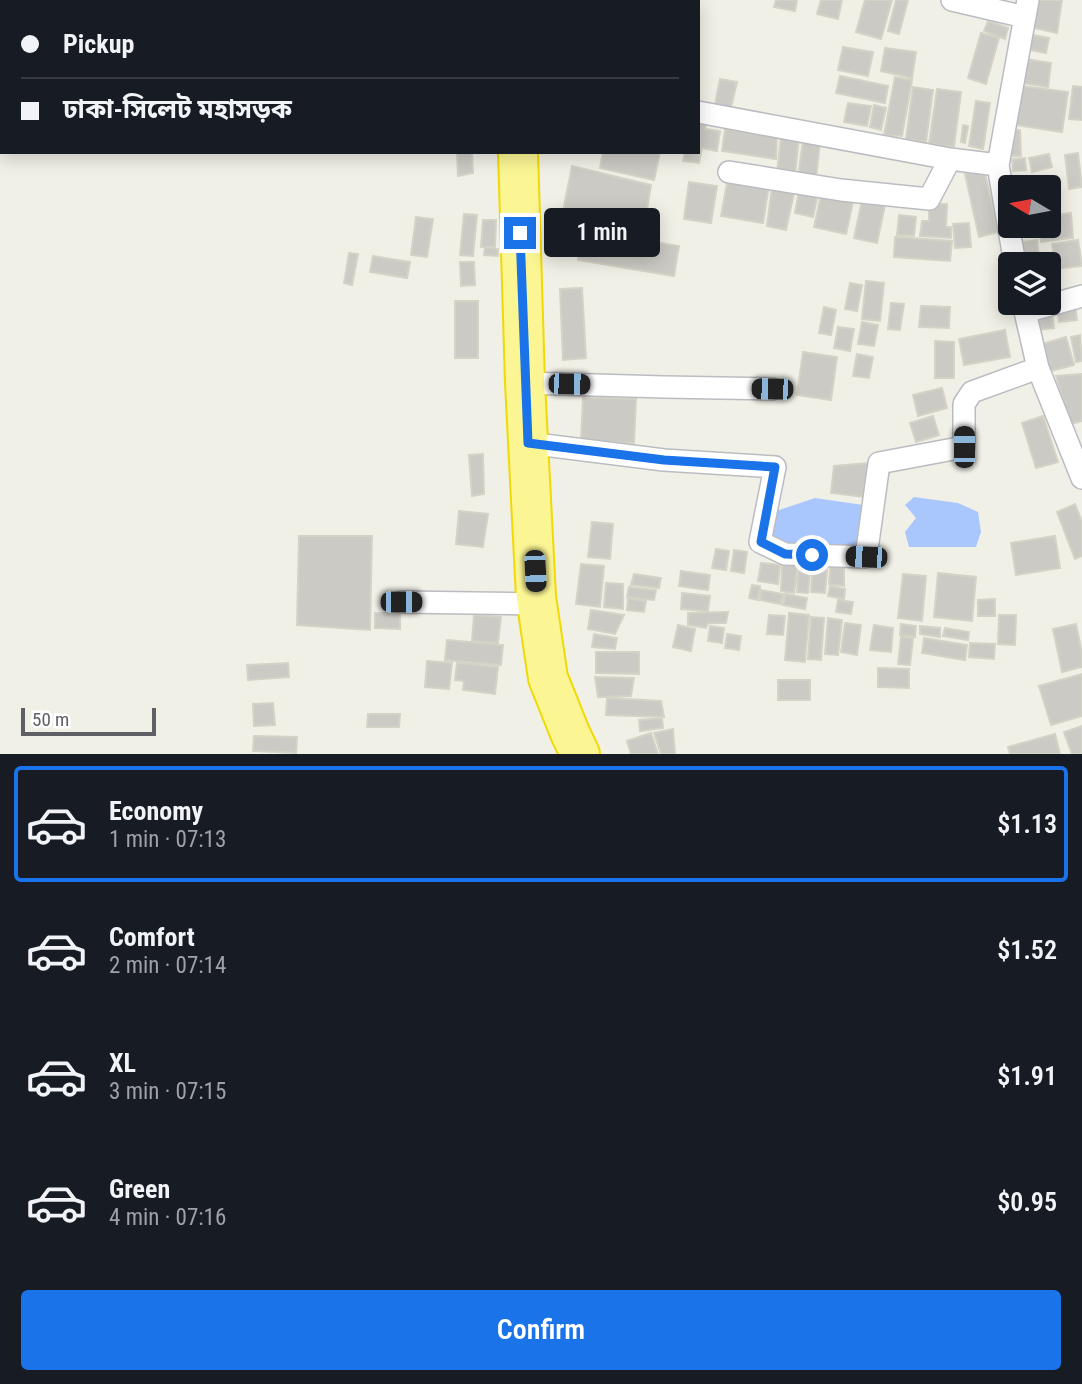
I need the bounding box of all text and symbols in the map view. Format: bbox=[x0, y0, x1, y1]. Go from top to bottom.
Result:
text: Pickup bbox=[63, 29, 134, 59]
text: ঢাকা-সিলেট মহাসড়ক bbox=[63, 94, 292, 124]
north arrow bbox=[998, 175, 1060, 238]
map controls bbox=[998, 175, 1061, 315]
callout: 1 min bbox=[544, 208, 660, 258]
route end bbox=[504, 217, 536, 249]
text: 1 min bbox=[577, 219, 627, 246]
button: layers bbox=[998, 252, 1061, 315]
car bbox=[548, 373, 591, 395]
car bbox=[751, 378, 794, 400]
car bbox=[954, 426, 975, 468]
route start bbox=[796, 539, 828, 571]
car bbox=[845, 546, 888, 568]
car bbox=[524, 549, 547, 593]
car bbox=[381, 592, 423, 613]
scale bar bbox=[21, 705, 156, 737]
text: 50 m bbox=[32, 708, 69, 731]
icon: car bbox=[25, 793, 88, 856]
text: Economy bbox=[109, 796, 203, 826]
text: $1.13 bbox=[997, 809, 1057, 839]
text: 1 min · 07:13 bbox=[109, 826, 226, 853]
icon: car bbox=[25, 919, 88, 982]
text: Comfort bbox=[109, 922, 195, 952]
text: $1.52 bbox=[997, 935, 1057, 965]
text: 2 min · 07:14 bbox=[109, 952, 226, 979]
icon: car bbox=[25, 1045, 88, 1108]
text: XL bbox=[109, 1048, 136, 1078]
text: $1.91 bbox=[997, 1061, 1057, 1091]
text: 3 min · 07:15 bbox=[109, 1078, 226, 1105]
icon: car bbox=[25, 1171, 88, 1234]
text: Green bbox=[109, 1174, 170, 1204]
text: $0.95 bbox=[997, 1187, 1057, 1217]
text: 4 min · 07:16 bbox=[109, 1204, 226, 1231]
button: Confirm bbox=[21, 1290, 1061, 1370]

